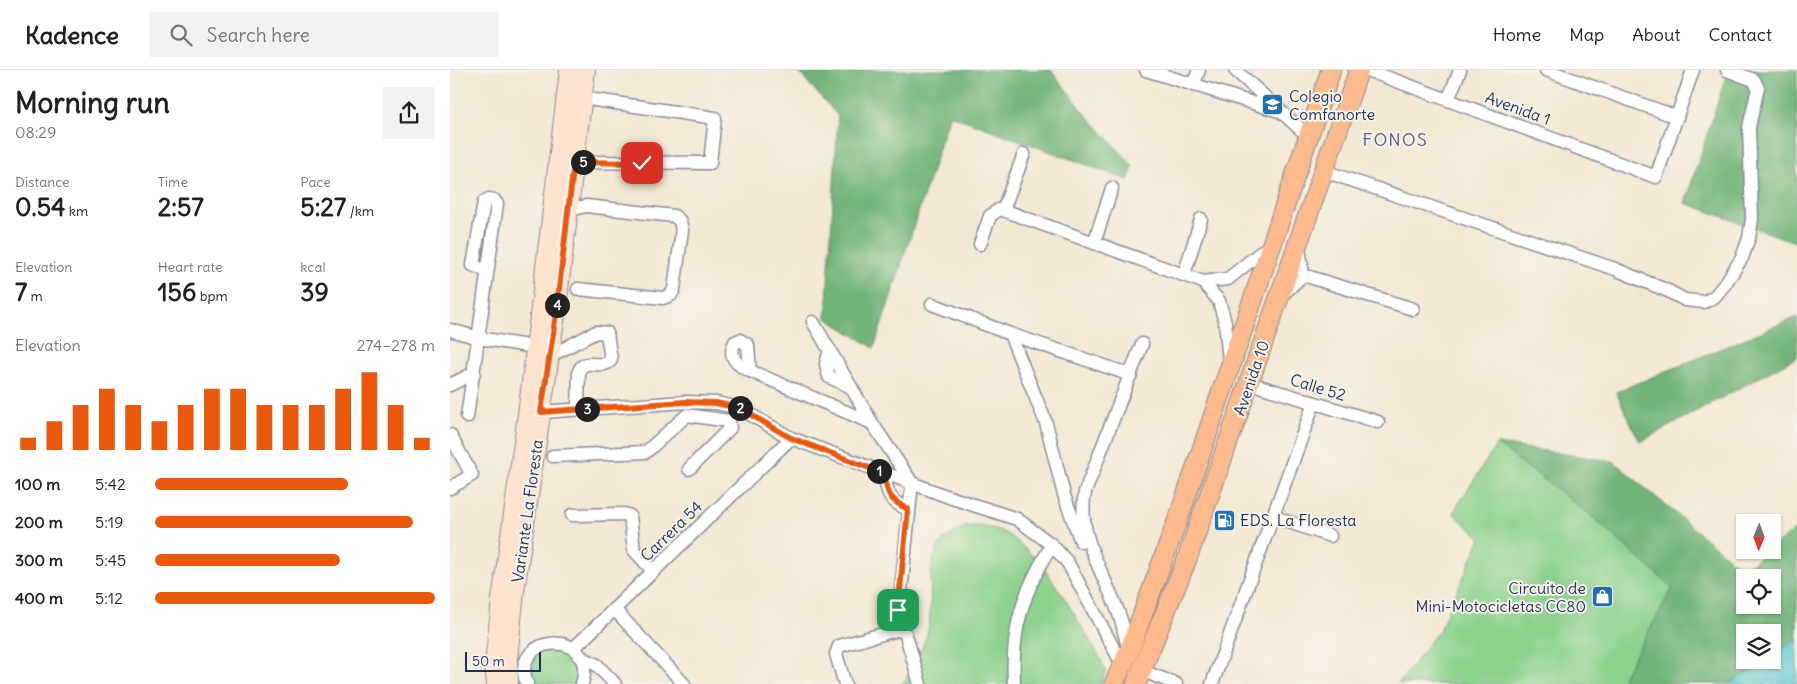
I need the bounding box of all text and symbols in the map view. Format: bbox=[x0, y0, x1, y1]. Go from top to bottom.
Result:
search box bbox=[149, 12, 499, 57]
text: Kadence bbox=[25, 20, 119, 50]
icon: search bbox=[167, 21, 195, 49]
text: Search here bbox=[207, 23, 310, 47]
text: Home bbox=[1493, 23, 1541, 46]
text: Map bbox=[1569, 23, 1604, 46]
text: About bbox=[1632, 23, 1680, 46]
text: Contact bbox=[1708, 23, 1772, 46]
text: Morning run bbox=[15, 85, 170, 121]
place label: Colegio Comfanorte bbox=[1289, 86, 1375, 124]
button: share bbox=[383, 87, 435, 139]
street label: Avenida 1 bbox=[1483, 87, 1553, 129]
school or university icon: Colegio Comfanorte bbox=[1261, 93, 1285, 117]
text: 08:29 bbox=[15, 122, 56, 142]
district label: FONOS bbox=[1362, 128, 1428, 151]
pin bbox=[621, 142, 663, 184]
icon: check bbox=[628, 149, 656, 177]
pin: 5 bbox=[570, 150, 596, 174]
text: 5 bbox=[579, 153, 588, 171]
text: Distance bbox=[15, 173, 70, 191]
text: Time bbox=[158, 173, 188, 191]
text: Pace bbox=[300, 173, 331, 191]
text: 0.54 bbox=[15, 191, 65, 223]
text: 2:57 bbox=[158, 191, 204, 223]
text: 5:27 bbox=[300, 191, 346, 223]
text: km bbox=[65, 202, 88, 220]
text: /km bbox=[346, 202, 374, 220]
text: Elevation bbox=[15, 258, 72, 276]
text: Heart rate bbox=[158, 258, 223, 276]
text: kcal bbox=[300, 258, 326, 276]
text: 7 bbox=[15, 276, 27, 308]
text: 156 bbox=[158, 276, 196, 308]
text: 39 bbox=[300, 276, 329, 308]
text: m bbox=[27, 287, 43, 305]
text: bpm bbox=[196, 287, 228, 305]
pin: 4 bbox=[544, 292, 570, 318]
text: 4 bbox=[553, 296, 562, 314]
text: Elevation bbox=[15, 335, 81, 355]
text: 274–278 m bbox=[357, 335, 435, 355]
street label: Avenida 10 bbox=[1229, 338, 1273, 418]
street label: Calle 52 bbox=[1288, 369, 1348, 405]
pin: 3 bbox=[574, 396, 600, 422]
pin: 2 bbox=[728, 396, 752, 420]
text: 2 bbox=[737, 399, 744, 417]
text: 3 bbox=[584, 400, 591, 418]
street label: Variante La Floresta bbox=[507, 438, 547, 584]
pin: 1 bbox=[866, 458, 892, 484]
text: 1 bbox=[877, 462, 882, 480]
text: 100 m bbox=[15, 474, 60, 494]
text: 5:42 bbox=[95, 474, 126, 494]
street label: Carrera 54 bbox=[636, 497, 706, 565]
fuel station icon: EDS. La Floresta bbox=[1212, 508, 1236, 532]
place label: EDS. La Floresta bbox=[1240, 510, 1356, 530]
text: 200 m bbox=[15, 512, 63, 532]
text: 5:19 bbox=[95, 512, 123, 532]
north arrow bbox=[1736, 514, 1781, 559]
map controls bbox=[1736, 514, 1781, 669]
text: 300 m bbox=[15, 550, 63, 570]
text: 5:45 bbox=[95, 550, 126, 570]
button: locate bbox=[1736, 569, 1781, 614]
place label: Circuito de Mini-Motocicletas CC80 bbox=[1416, 578, 1586, 616]
shop icon: Circuito de Mini-Motocicletas CC80 bbox=[1590, 585, 1614, 609]
text: 400 m bbox=[15, 588, 63, 608]
text: 5:12 bbox=[95, 588, 123, 608]
pin bbox=[877, 589, 919, 631]
icon: arrive bbox=[884, 596, 912, 624]
button: layers bbox=[1736, 624, 1781, 669]
scale bar bbox=[465, 649, 541, 672]
text: 50 m bbox=[472, 652, 505, 670]

